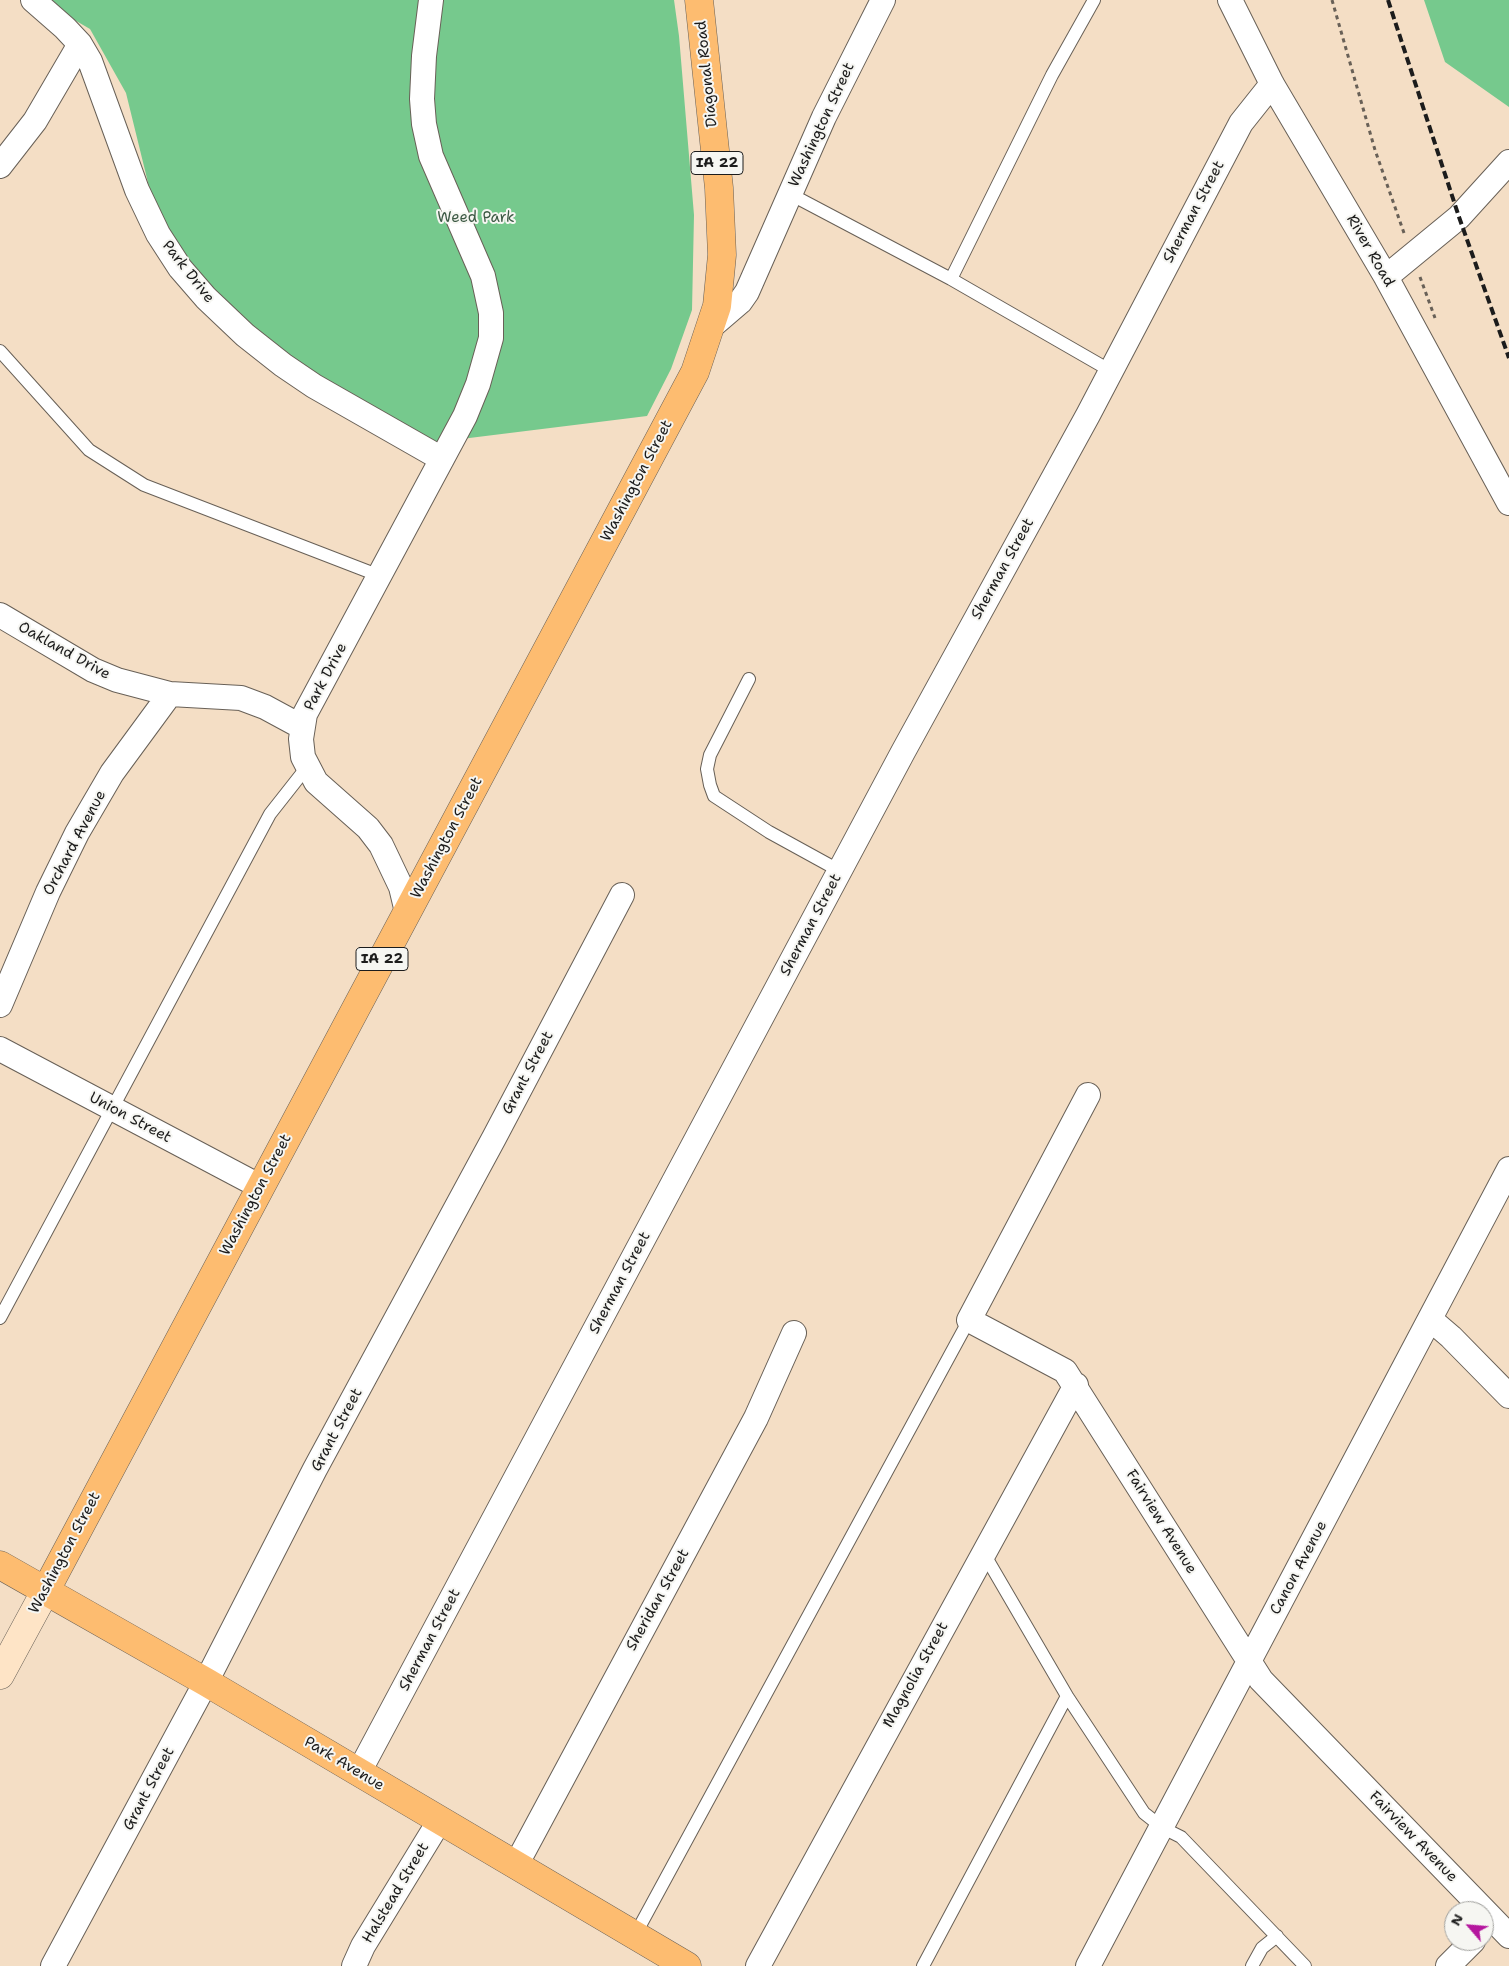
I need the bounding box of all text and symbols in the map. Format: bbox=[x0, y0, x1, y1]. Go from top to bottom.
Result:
street label: Diagonal Road bbox=[692, 20, 722, 128]
street label: Washington Street bbox=[785, 60, 859, 190]
road number: IA 22 bbox=[691, 152, 743, 174]
street label: Sherman Street bbox=[1160, 158, 1228, 266]
park label: Weed Park bbox=[437, 209, 515, 227]
street label: River Road bbox=[1342, 212, 1398, 290]
street label: Park Drive bbox=[158, 237, 218, 307]
street label: Washington Street bbox=[597, 417, 677, 545]
street label: Sherman Street bbox=[968, 515, 1038, 623]
street label: Oakland Drive bbox=[15, 618, 113, 684]
street label: Park Drive bbox=[301, 640, 351, 714]
street label: Washington Street bbox=[407, 774, 487, 902]
street label: Orchard Avenue bbox=[40, 787, 110, 899]
street label: Sherman Street bbox=[777, 871, 845, 979]
road number: IA 22 bbox=[356, 948, 408, 971]
street label: Grant Street bbox=[499, 1028, 557, 1118]
street label: Union Street bbox=[86, 1089, 174, 1147]
street label: Washington Street bbox=[216, 1131, 296, 1259]
street label: Sherman Street bbox=[586, 1229, 654, 1337]
street label: Grant Street bbox=[308, 1385, 366, 1475]
street label: Fairview Avenue bbox=[1122, 1467, 1200, 1577]
street label: Washington Street bbox=[25, 1489, 105, 1617]
street label: Canon Avenue bbox=[1267, 1518, 1331, 1618]
street label: Sheridan Street bbox=[623, 1546, 693, 1654]
street label: Sherman Street bbox=[396, 1586, 464, 1694]
street label: Magnolia Street bbox=[880, 1619, 952, 1731]
street label: Park Avenue bbox=[301, 1733, 387, 1795]
street label: Grant Street bbox=[120, 1744, 178, 1834]
street label: Fairview Avenue bbox=[1365, 1788, 1461, 1886]
street label: Halstead Street bbox=[359, 1839, 433, 1947]
north arrow bbox=[1444, 1901, 1494, 1951]
text: N bbox=[1446, 1911, 1467, 1929]

